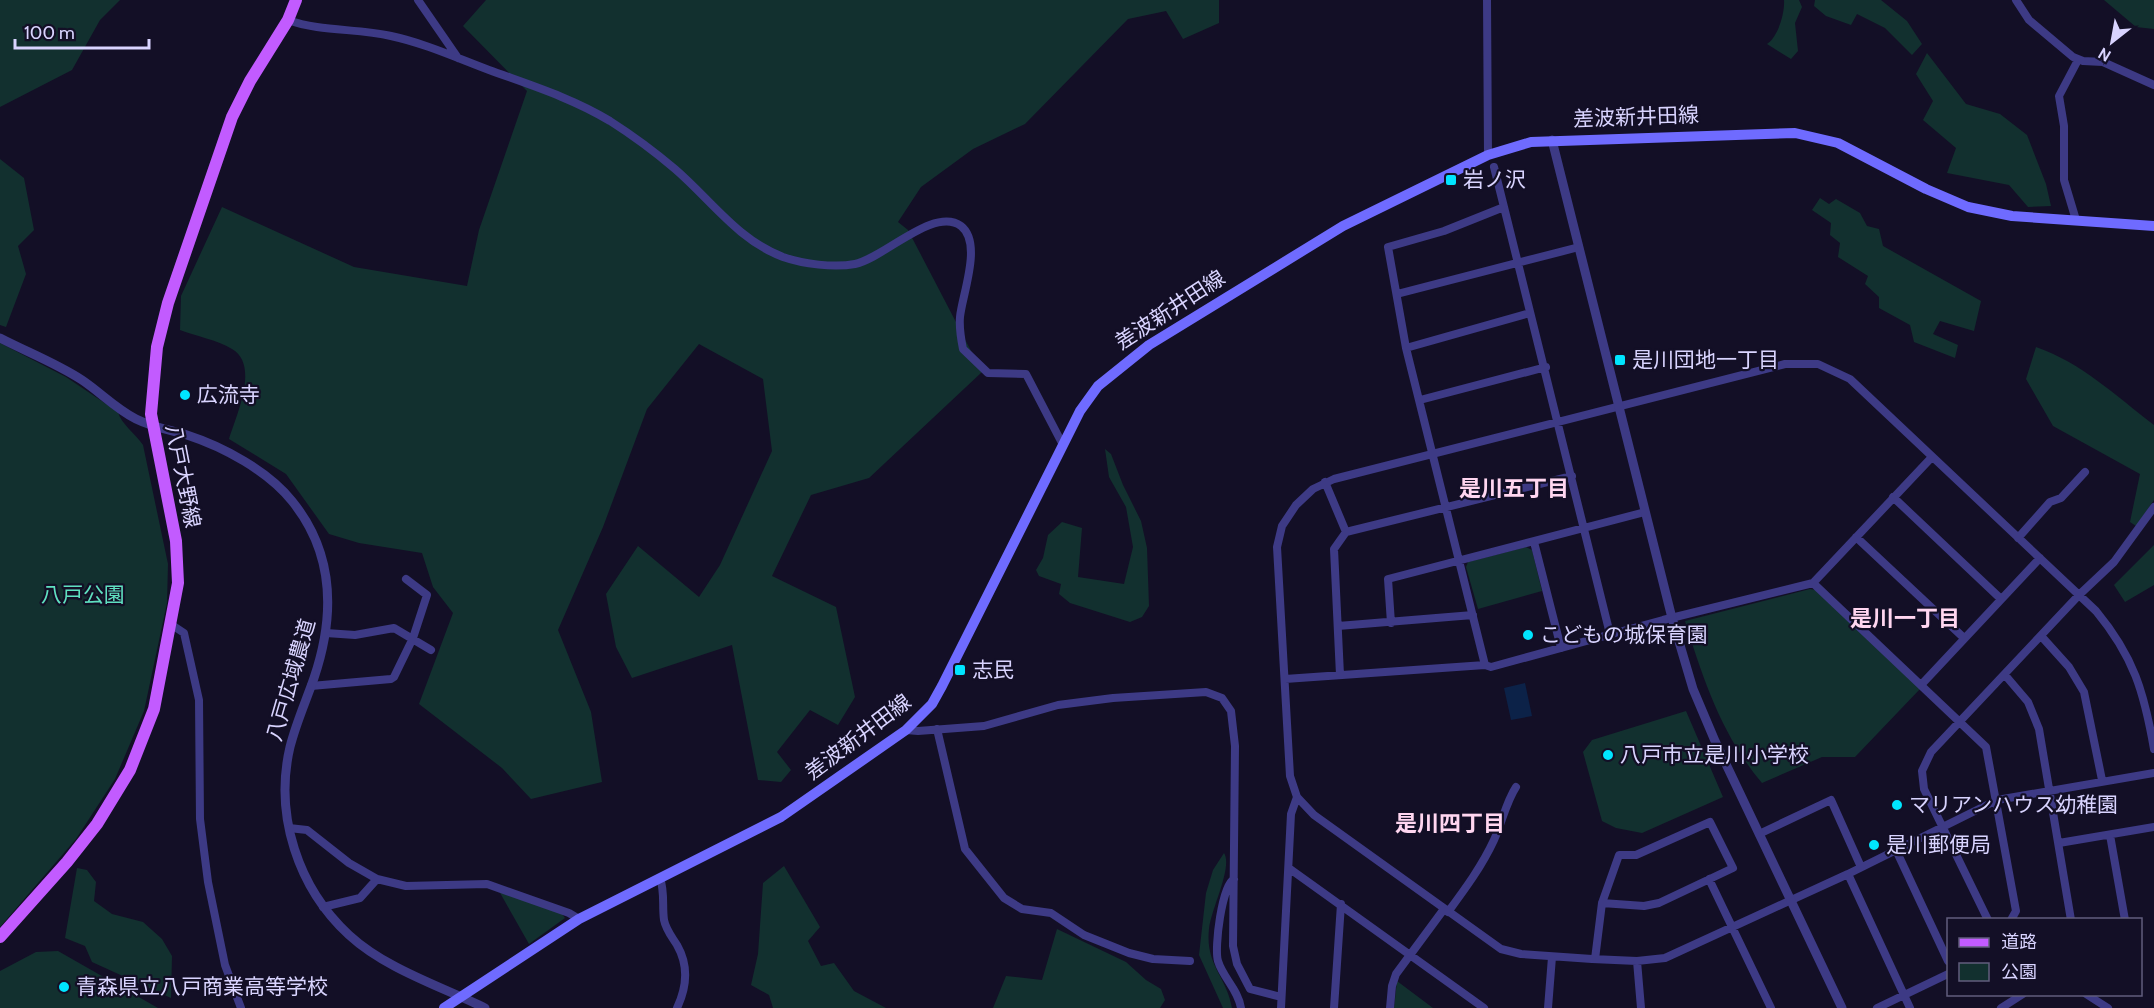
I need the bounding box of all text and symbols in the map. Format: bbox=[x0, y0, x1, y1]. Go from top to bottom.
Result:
scale bar bbox=[15, 12, 148, 50]
north arrow bbox=[2082, 12, 2142, 72]
text: 100 m bbox=[24, 22, 75, 44]
text: N bbox=[2095, 43, 2114, 65]
street label: 差波新井田線 bbox=[1573, 102, 1699, 131]
place label: 岩ノ沢 bbox=[1463, 167, 1526, 192]
marker: 岩ノ沢 bbox=[1444, 173, 1458, 187]
street label: 差波新井田線 bbox=[1110, 265, 1229, 354]
place label: 是川団地一丁目 bbox=[1632, 347, 1779, 372]
marker: 是川団地一丁目 bbox=[1613, 353, 1627, 367]
place label: 広流寺 bbox=[197, 382, 260, 407]
marker: 広流寺 bbox=[178, 388, 192, 402]
street label: 八戸大野線 bbox=[161, 422, 206, 530]
district label: 是川五丁目 bbox=[1459, 475, 1569, 502]
park label: 八戸公園 bbox=[41, 582, 125, 607]
district label: 是川一丁目 bbox=[1850, 605, 1960, 632]
street label: 八戸広域農道 bbox=[261, 616, 320, 744]
place label: こどもの城保育園 bbox=[1540, 622, 1708, 647]
marker: こどもの城保育園 bbox=[1521, 628, 1535, 642]
place label: 志民 bbox=[972, 657, 1014, 682]
marker: 志民 bbox=[953, 663, 967, 677]
street label: 差波新井田線 bbox=[800, 689, 916, 784]
place label: 八戸市立是川小学校 bbox=[1620, 742, 1809, 767]
marker: 八戸市立是川小学校 bbox=[1601, 748, 1615, 762]
place label: マリアンハウス幼稚園 bbox=[1909, 792, 2118, 817]
marker: マリアンハウス幼稚園 bbox=[1890, 798, 1904, 812]
district label: 是川四丁目 bbox=[1395, 810, 1505, 837]
place label: 是川郵便局 bbox=[1886, 832, 1991, 857]
marker: 是川郵便局 bbox=[1867, 838, 1881, 852]
legend bbox=[1947, 918, 2142, 996]
text: 道路 bbox=[2001, 931, 2037, 953]
text: 公園 bbox=[2001, 961, 2037, 983]
place label: 青森県立八戸商業高等学校 bbox=[76, 974, 328, 999]
marker: 青森県立八戸商業高等学校 bbox=[57, 980, 71, 994]

